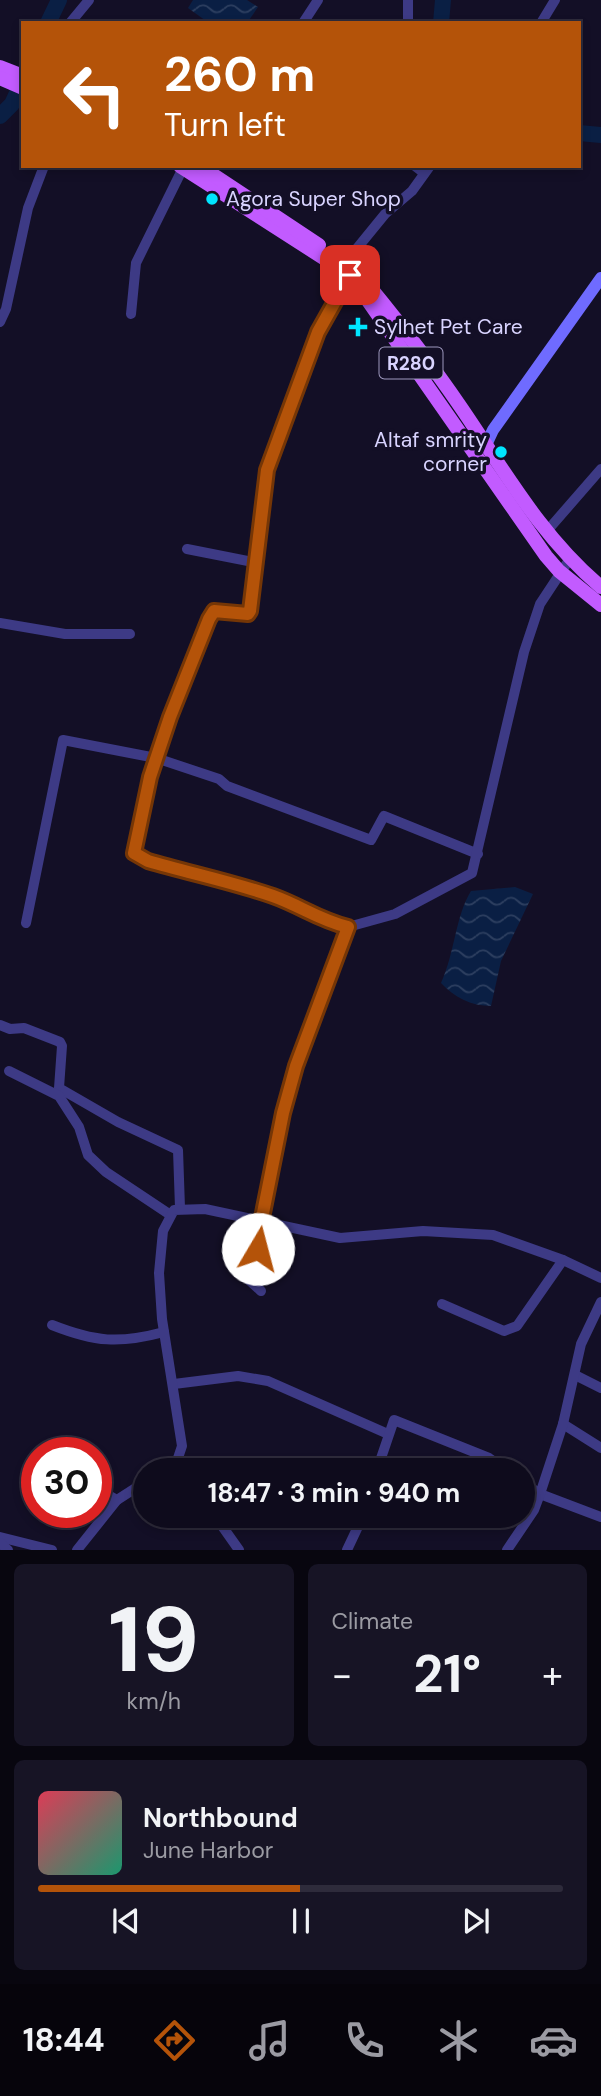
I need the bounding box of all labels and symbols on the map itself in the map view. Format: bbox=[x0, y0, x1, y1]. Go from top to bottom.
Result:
place label: Agora Super Shop bbox=[226, 185, 401, 213]
marker: Agora Super Shop bbox=[204, 191, 220, 207]
pin bbox=[320, 245, 380, 305]
place label: Sylhet Pet Care bbox=[374, 313, 523, 341]
marker: Sylhet Pet Care bbox=[348, 317, 368, 337]
road number: R280 bbox=[380, 348, 442, 378]
place label: Altaf smrity corner bbox=[374, 426, 487, 478]
marker: Altaf smrity corner bbox=[493, 444, 509, 460]
position arrow bbox=[221, 1212, 295, 1286]
speed limit sign: 30 bbox=[21, 1437, 112, 1528]

